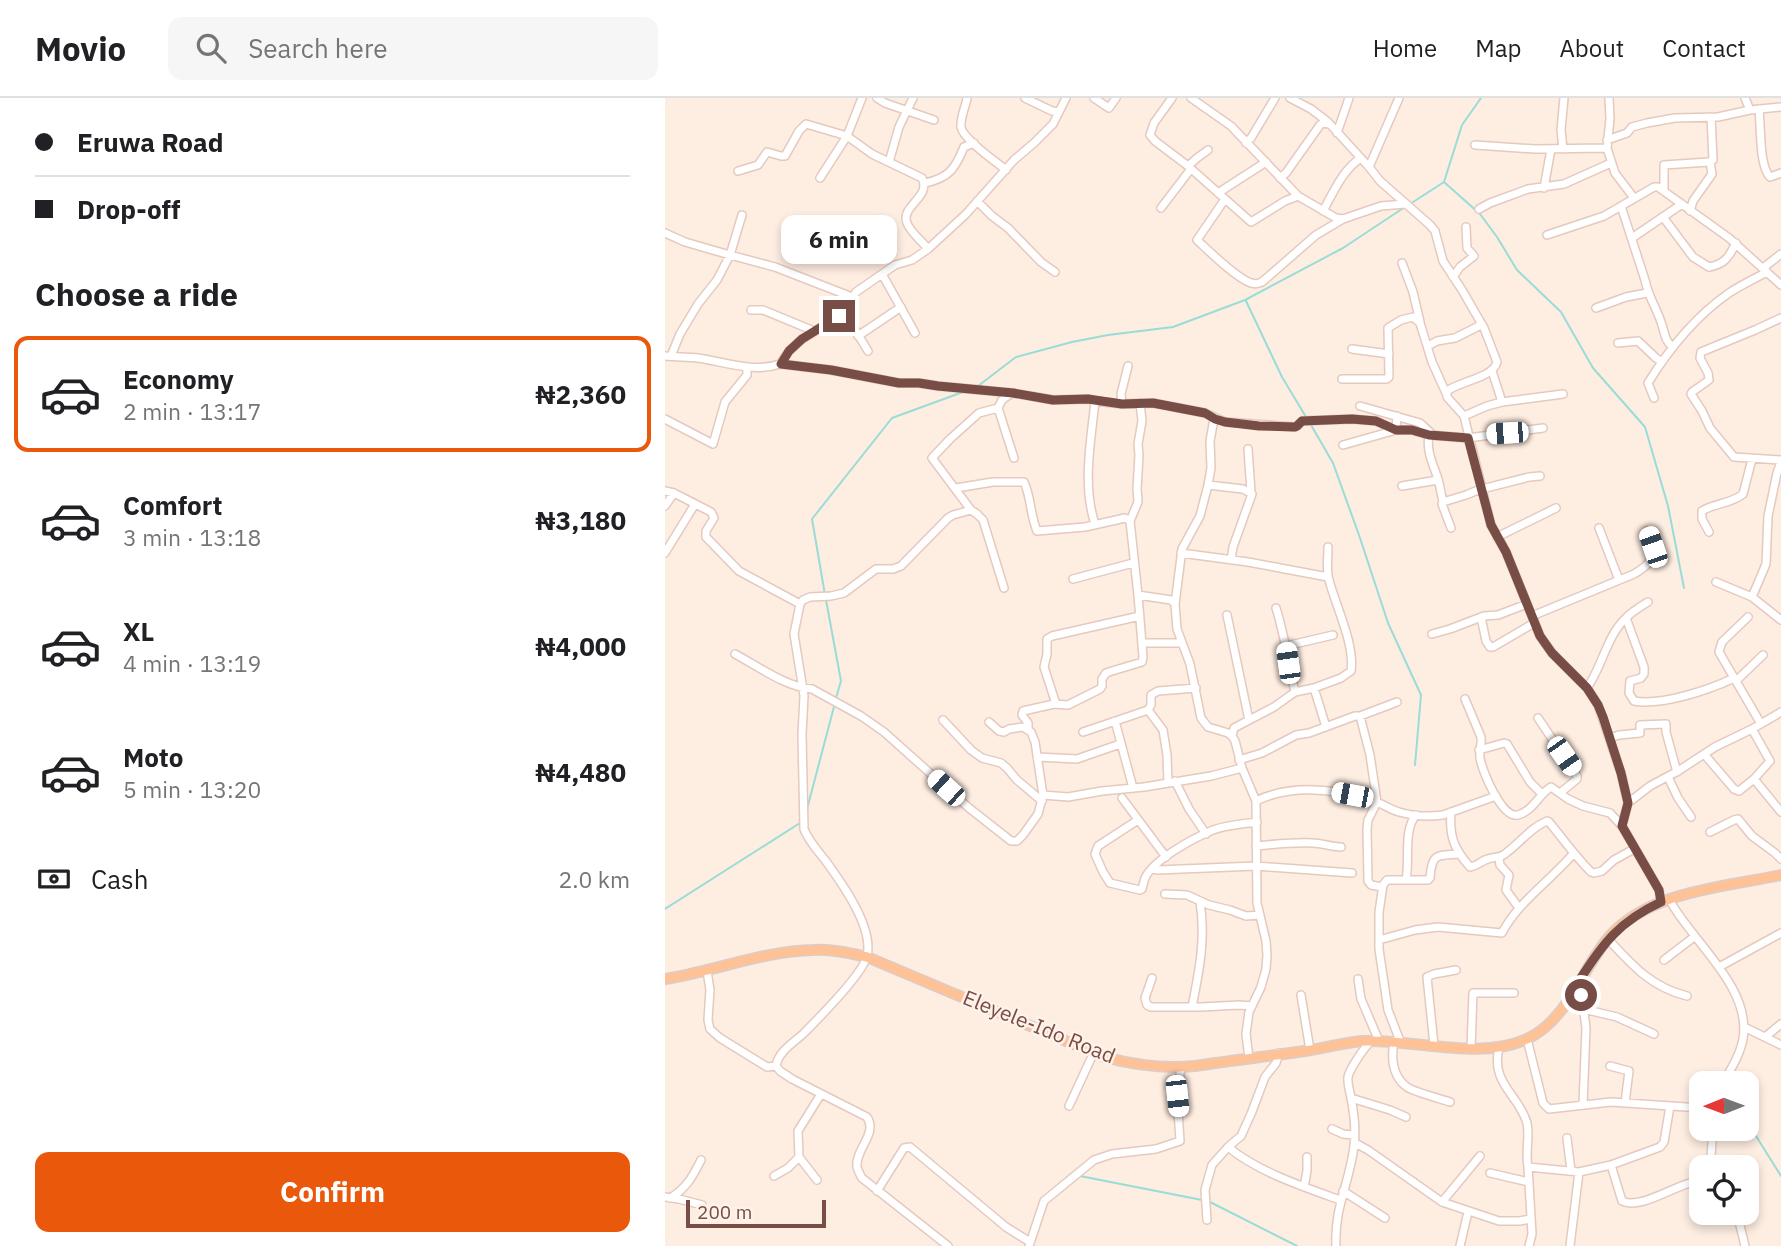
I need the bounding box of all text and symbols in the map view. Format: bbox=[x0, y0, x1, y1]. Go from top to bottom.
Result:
search box bbox=[168, 17, 658, 80]
text: Movio bbox=[35, 27, 126, 70]
icon: search bbox=[192, 29, 230, 67]
text: Search here bbox=[248, 31, 388, 65]
text: Home bbox=[1373, 32, 1437, 64]
text: Map bbox=[1475, 32, 1521, 64]
text: About bbox=[1559, 32, 1624, 64]
text: Contact bbox=[1662, 32, 1746, 64]
text: Eruwa Road bbox=[77, 125, 224, 159]
text: Drop-off bbox=[77, 192, 180, 226]
callout: 6 min bbox=[781, 214, 897, 264]
text: 6 min bbox=[809, 224, 869, 254]
text: Choose a ride bbox=[35, 273, 238, 315]
route end bbox=[823, 300, 855, 332]
text: Economy bbox=[123, 362, 234, 396]
icon: car bbox=[39, 363, 102, 426]
text: ₦2,360 bbox=[535, 377, 626, 411]
text: 2 min · 13:17 bbox=[123, 396, 261, 426]
car bbox=[1486, 421, 1529, 445]
text: Comfort bbox=[123, 488, 222, 522]
icon: car bbox=[39, 489, 102, 552]
text: ₦3,180 bbox=[535, 503, 626, 537]
text: 3 min · 13:18 bbox=[123, 522, 261, 552]
car bbox=[1637, 524, 1670, 570]
text: XL bbox=[123, 614, 154, 648]
icon: car bbox=[39, 615, 102, 678]
text: ₦4,000 bbox=[535, 629, 626, 663]
car bbox=[1275, 641, 1302, 685]
text: 4 min · 13:19 bbox=[123, 648, 261, 678]
car bbox=[1544, 733, 1585, 779]
text: Moto bbox=[123, 740, 183, 774]
icon: car bbox=[39, 741, 102, 804]
text: ₦4,480 bbox=[535, 755, 626, 789]
car bbox=[924, 766, 969, 810]
text: 5 min · 13:20 bbox=[123, 774, 261, 804]
car bbox=[1330, 781, 1375, 809]
icon: cash bbox=[35, 860, 73, 898]
text: Cash bbox=[91, 862, 148, 896]
text: 2.0 km bbox=[559, 864, 630, 894]
route start bbox=[1565, 979, 1597, 1011]
street label: Eleyele-Ido Road bbox=[959, 983, 1120, 1069]
north arrow bbox=[1689, 1071, 1759, 1141]
map controls bbox=[1689, 1071, 1759, 1225]
car bbox=[1165, 1074, 1190, 1118]
button: Confirm bbox=[35, 1152, 630, 1232]
button: locate bbox=[1689, 1155, 1759, 1225]
scale bar bbox=[686, 1197, 826, 1229]
text: 200 m bbox=[697, 1200, 752, 1224]

